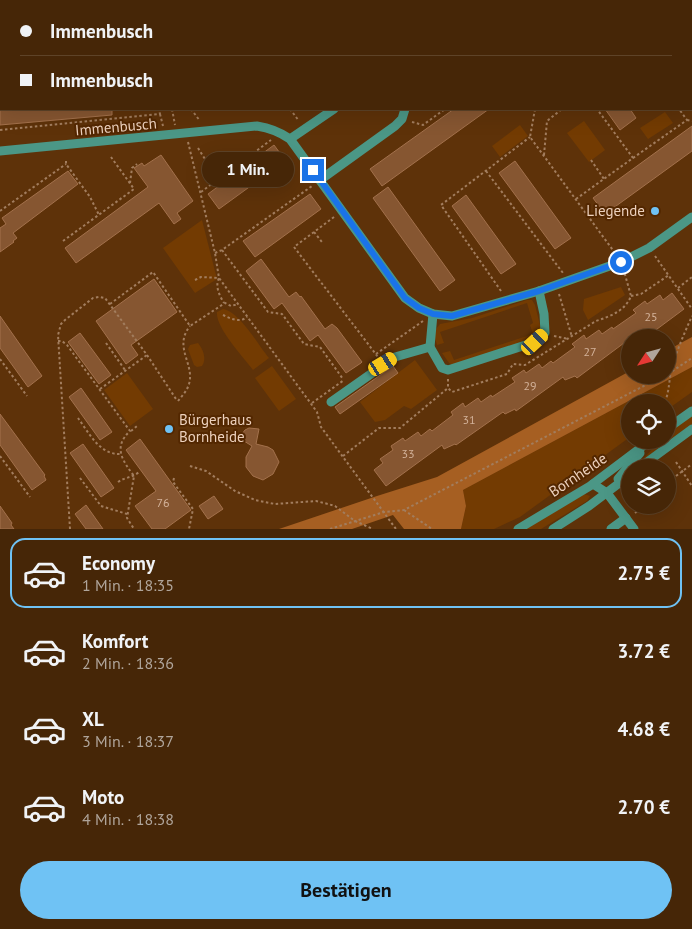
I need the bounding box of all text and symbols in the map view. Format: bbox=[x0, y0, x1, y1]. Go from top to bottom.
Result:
text: Immenbusch bbox=[50, 19, 153, 43]
text: Immenbusch bbox=[50, 68, 153, 92]
street label: Immenbusch bbox=[74, 113, 158, 140]
callout: 1 Min. bbox=[203, 152, 296, 188]
text: 1 Min. bbox=[227, 159, 269, 179]
route end bbox=[302, 159, 324, 181]
place label: Liegende bbox=[586, 201, 645, 220]
marker: Liegende bbox=[649, 205, 661, 217]
route start bbox=[610, 251, 632, 273]
house number: 25 bbox=[644, 309, 658, 324]
car bbox=[518, 326, 551, 358]
north arrow bbox=[621, 329, 676, 384]
map controls bbox=[621, 329, 676, 514]
house number: 27 bbox=[583, 344, 597, 359]
car bbox=[366, 350, 399, 378]
house number: 29 bbox=[523, 378, 537, 393]
button: locate bbox=[621, 394, 676, 449]
place label: Bürgerhaus Bornheide bbox=[179, 410, 252, 446]
house number: 31 bbox=[462, 412, 476, 427]
marker: Bürgerhaus Bornheide bbox=[163, 423, 175, 435]
house number: 33 bbox=[401, 446, 415, 461]
street label: Bornheide bbox=[545, 448, 610, 501]
button: layers bbox=[621, 459, 676, 514]
house number: 76 bbox=[156, 495, 170, 510]
icon: car bbox=[22, 551, 67, 596]
text: Economy bbox=[82, 551, 155, 575]
text: 2.75 € bbox=[617, 561, 670, 585]
text: 1 Min. · 18:35 bbox=[82, 575, 174, 595]
icon: car bbox=[22, 629, 67, 674]
text: Komfort bbox=[82, 629, 148, 653]
text: 3.72 € bbox=[617, 639, 670, 663]
text: 2 Min. · 18:36 bbox=[82, 653, 174, 673]
icon: car bbox=[22, 707, 67, 752]
text: XL bbox=[82, 707, 104, 731]
text: 4.68 € bbox=[617, 717, 670, 741]
text: 3 Min. · 18:37 bbox=[82, 731, 174, 751]
icon: car bbox=[22, 785, 67, 830]
text: Moto bbox=[82, 785, 124, 809]
text: 2.70 € bbox=[617, 795, 670, 819]
text: 4 Min. · 18:38 bbox=[82, 809, 174, 829]
button: Bestätigen bbox=[20, 861, 672, 919]

